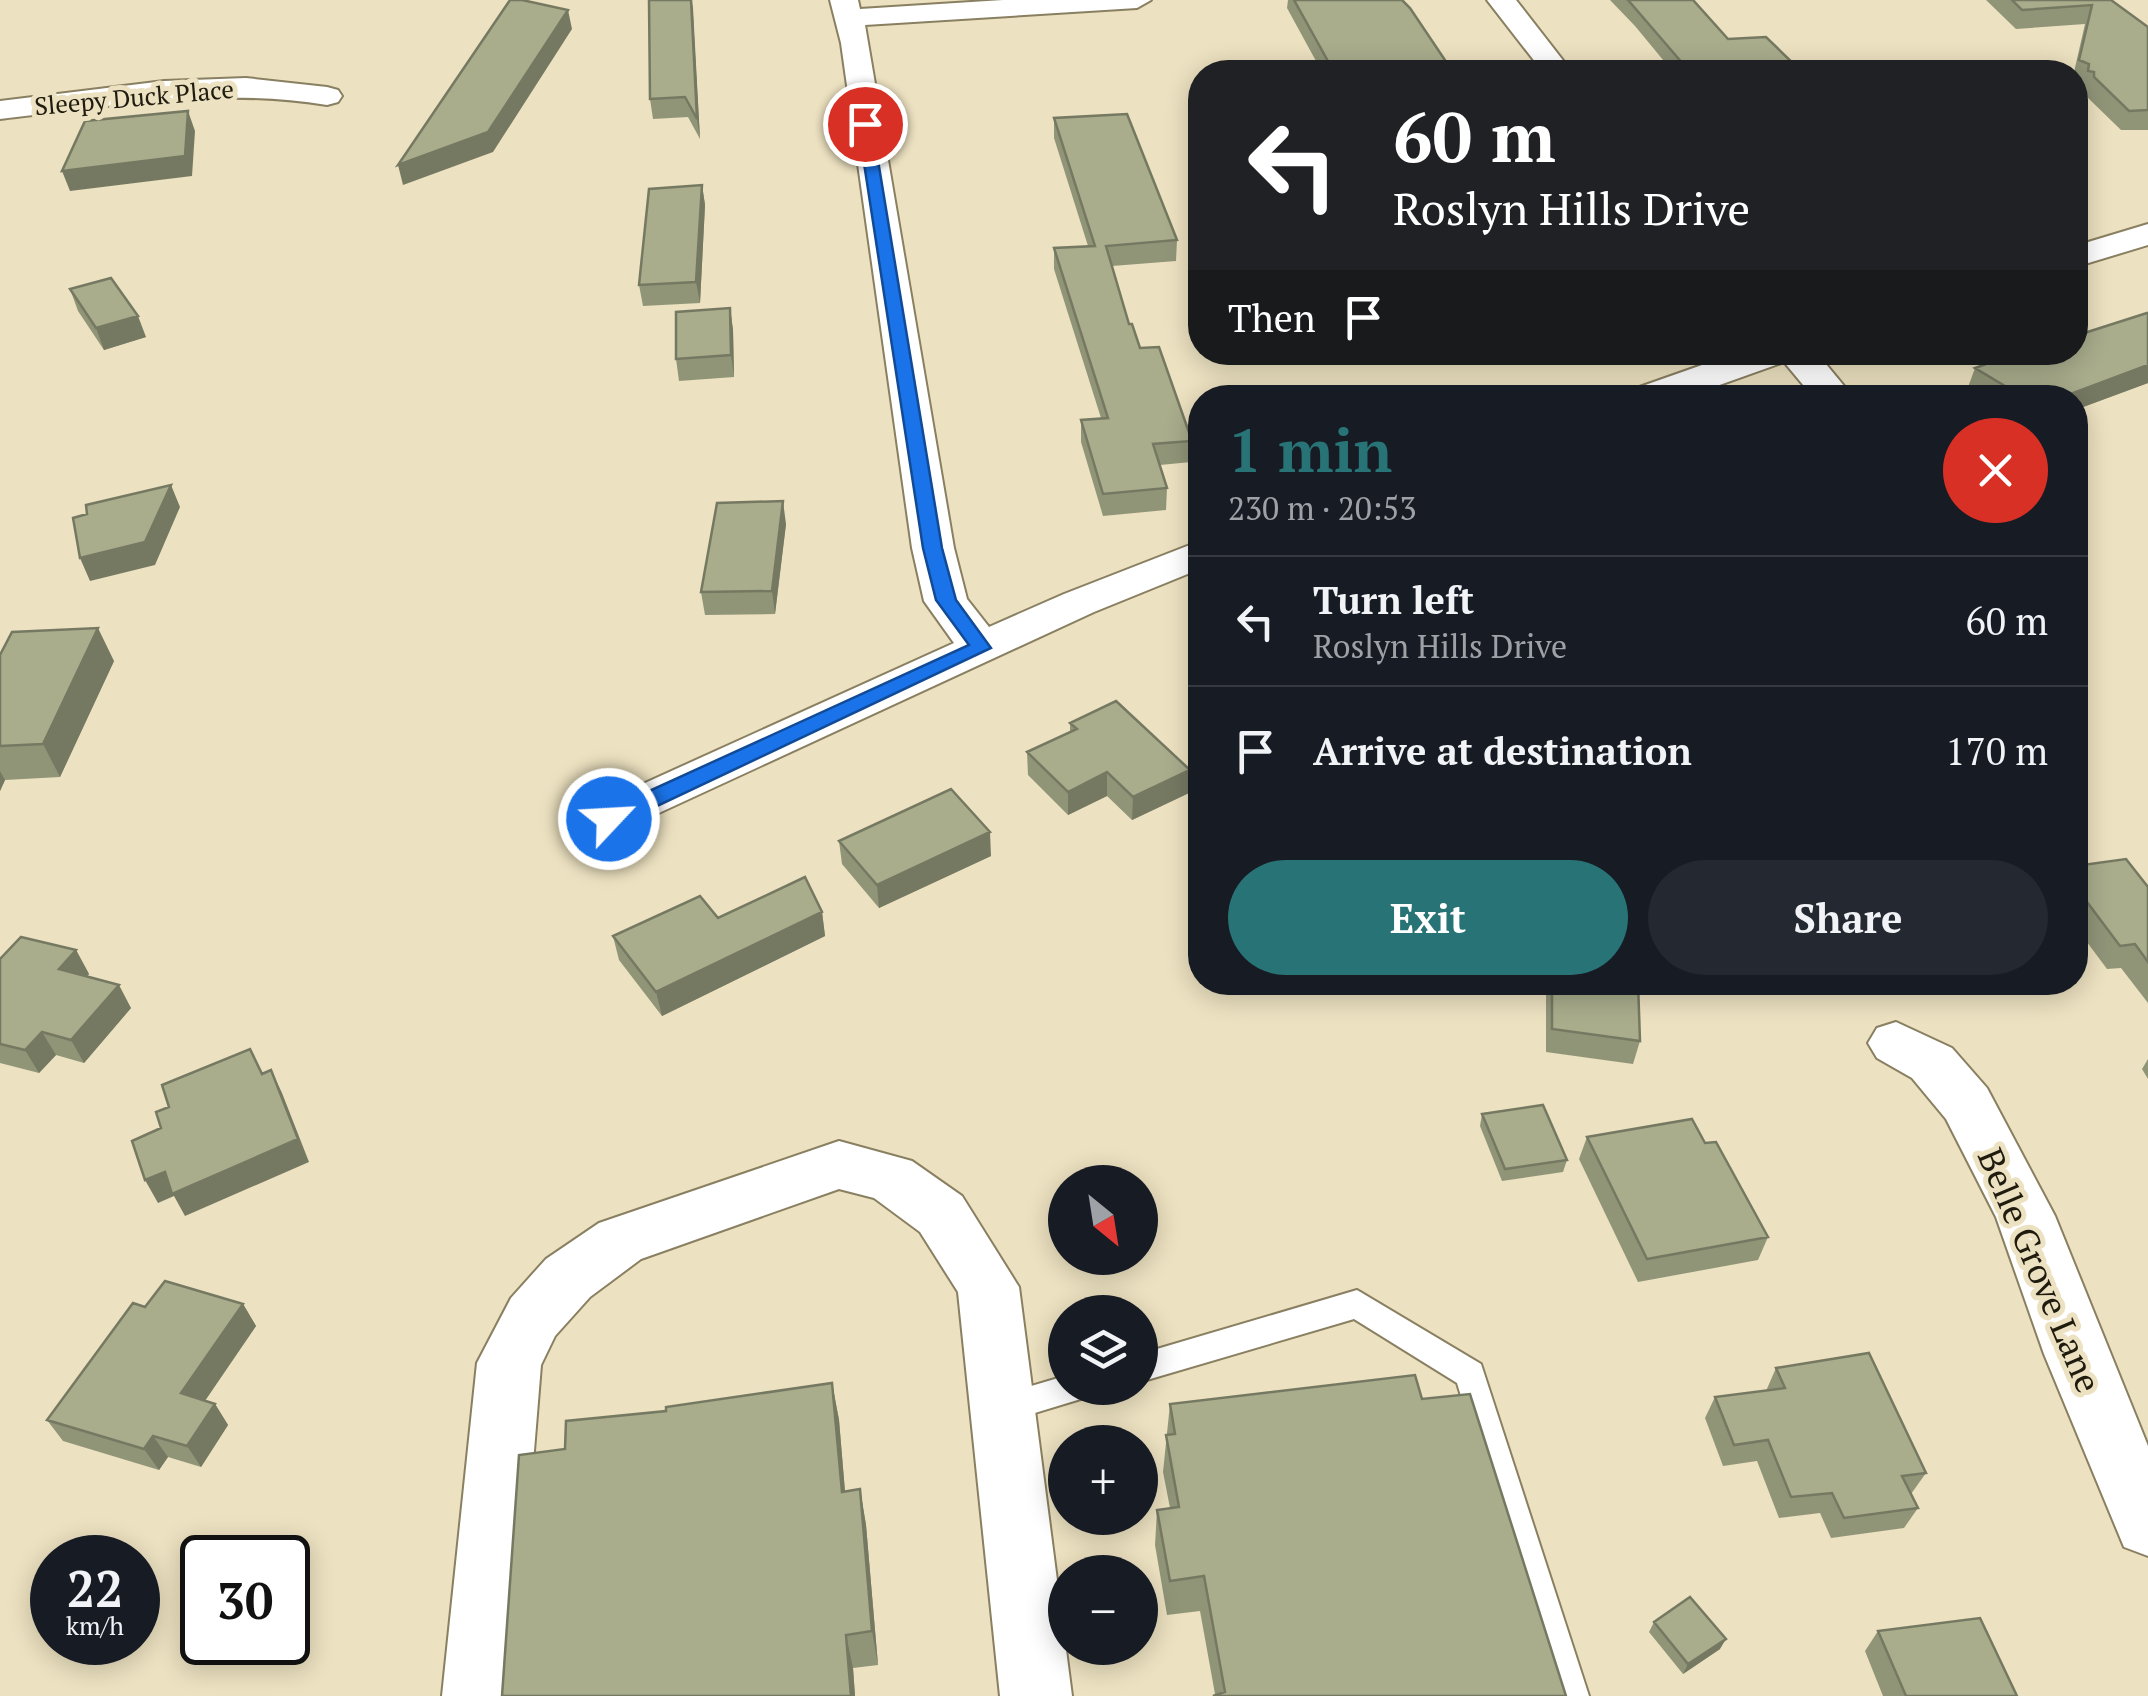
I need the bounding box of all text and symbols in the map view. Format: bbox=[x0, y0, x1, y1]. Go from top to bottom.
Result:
street label: Sleepy Duck Place bbox=[33, 72, 235, 122]
pin bbox=[823, 82, 908, 167]
text: 60 m bbox=[1393, 89, 1556, 182]
icon: arrive bbox=[838, 97, 893, 152]
icon: left bbox=[1228, 100, 1358, 230]
text: Roslyn Hills Drive bbox=[1393, 178, 1750, 238]
icon: arrive bbox=[1336, 290, 1391, 345]
text: Then bbox=[1228, 293, 1316, 343]
text: 1 min bbox=[1228, 410, 1392, 489]
button: close bbox=[1943, 418, 2048, 523]
text: 230 m · 20:53 bbox=[1228, 487, 1416, 529]
text: Turn left bbox=[1313, 575, 1474, 625]
icon: left bbox=[1228, 594, 1283, 649]
text: 60 m bbox=[1965, 596, 2048, 646]
text: Roslyn Hills Drive bbox=[1313, 625, 1567, 667]
icon: arrive bbox=[1228, 724, 1283, 779]
text: Arrive at destination bbox=[1313, 726, 1692, 776]
text: 170 m bbox=[1945, 726, 2048, 776]
position arrow bbox=[557, 767, 661, 871]
button: Exit bbox=[1228, 860, 1628, 975]
button: Share bbox=[1648, 860, 2048, 975]
street label: Belle Grove Lane bbox=[1968, 1141, 2112, 1399]
north arrow bbox=[1048, 1165, 1158, 1275]
map controls bbox=[1048, 1165, 1158, 1665]
button: layers bbox=[1048, 1295, 1158, 1405]
button: + bbox=[1048, 1425, 1158, 1535]
speed limit sign: 30 bbox=[180, 1535, 310, 1665]
text: 22 bbox=[67, 1555, 123, 1621]
button: − bbox=[1048, 1555, 1158, 1665]
text: km/h bbox=[66, 1609, 124, 1642]

